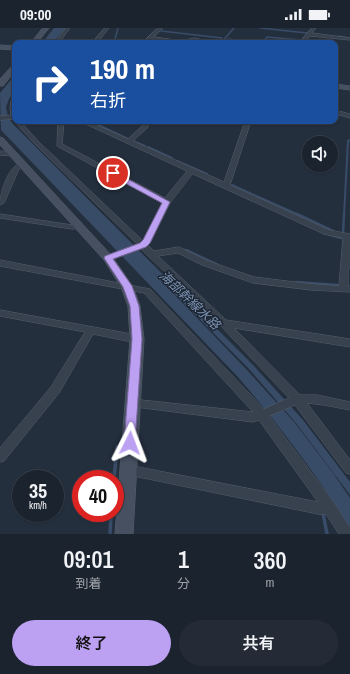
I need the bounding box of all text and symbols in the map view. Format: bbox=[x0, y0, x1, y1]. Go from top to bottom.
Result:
text: 09:00 bbox=[20, 4, 51, 25]
text: 190 m bbox=[90, 50, 155, 88]
icon: right bbox=[24, 56, 76, 108]
text: 右折 bbox=[90, 88, 126, 113]
map controls bbox=[302, 136, 338, 172]
button: sound bbox=[302, 136, 338, 172]
pin bbox=[96, 156, 130, 190]
icon: arrive bbox=[102, 162, 124, 184]
water label: 海部幹線水路 bbox=[156, 267, 225, 334]
position arrow bbox=[109, 422, 151, 464]
speed limit sign: 40 bbox=[72, 470, 124, 522]
text: 35 bbox=[29, 477, 47, 504]
text: km/h bbox=[29, 499, 47, 512]
text: 09:01 bbox=[64, 543, 114, 575]
text: 1 bbox=[178, 543, 189, 575]
text: 360 bbox=[254, 544, 286, 576]
text: m bbox=[266, 574, 274, 591]
text: 到着 bbox=[76, 575, 102, 592]
text: 分 bbox=[177, 575, 190, 592]
button: 終了 bbox=[12, 620, 171, 666]
button: 共有 bbox=[179, 620, 338, 666]

